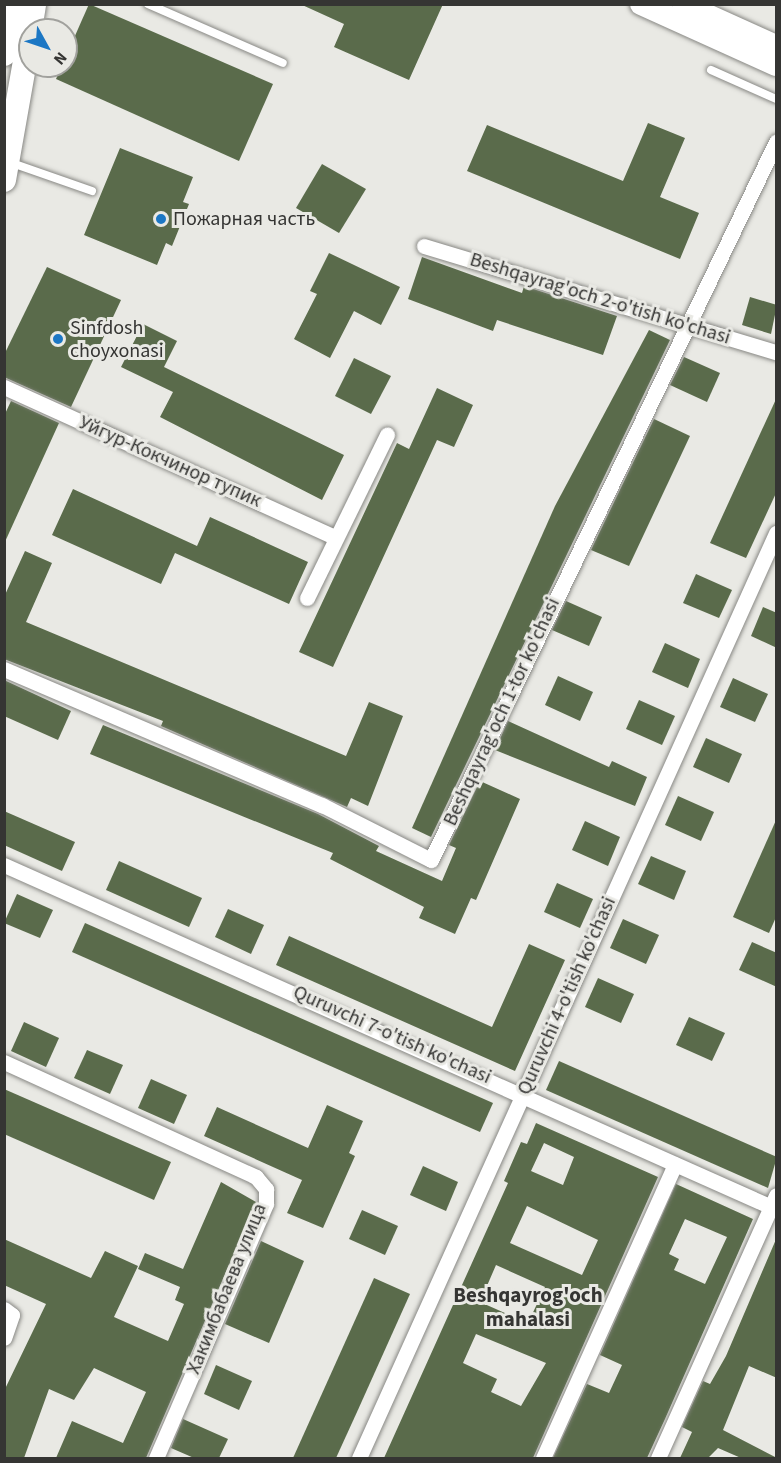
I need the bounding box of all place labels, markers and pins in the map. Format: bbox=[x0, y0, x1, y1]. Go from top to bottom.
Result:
place label: Пожарная часть bbox=[173, 207, 315, 231]
marker: Пожарная часть bbox=[154, 212, 168, 226]
place label: Sinfdosh choyxonasi bbox=[70, 316, 164, 363]
marker: Sinfdosh choyxonasi bbox=[51, 332, 65, 346]

